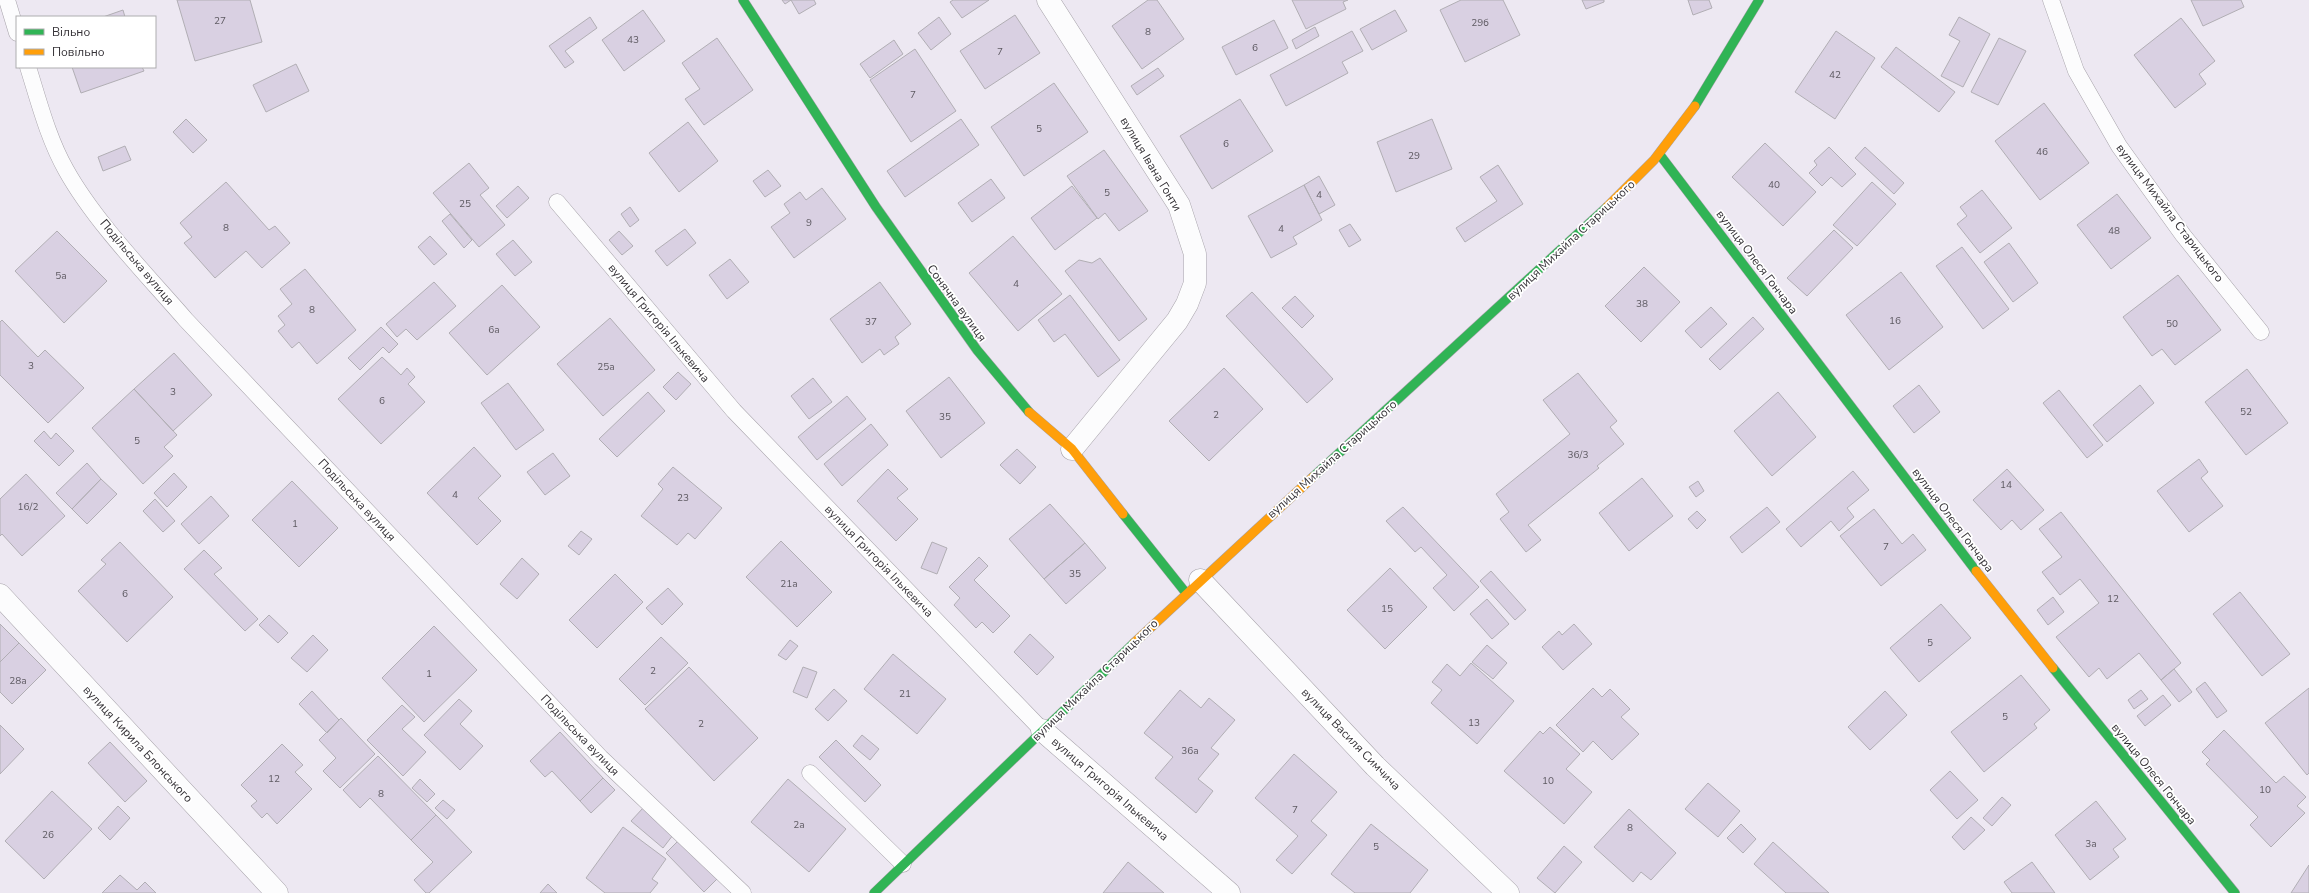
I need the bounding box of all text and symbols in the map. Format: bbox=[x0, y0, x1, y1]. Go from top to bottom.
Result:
house number: 27 bbox=[214, 14, 226, 28]
legend bbox=[16, 16, 156, 68]
house number: 29б bbox=[1471, 16, 1489, 30]
text: Вільно bbox=[52, 24, 90, 40]
house number: 8 bbox=[1145, 25, 1151, 39]
house number: 43 bbox=[627, 33, 639, 47]
house number: 6 bbox=[1252, 41, 1258, 55]
text: Повільно bbox=[52, 44, 105, 60]
house number: 7 bbox=[997, 45, 1003, 59]
house number: 42 bbox=[1829, 68, 1841, 82]
house number: 7 bbox=[910, 88, 916, 102]
street label: вулиця Івана Гонти bbox=[1117, 114, 1185, 214]
house number: 5 bbox=[1036, 122, 1042, 136]
house number: 6 bbox=[1223, 137, 1229, 151]
street label: вулиця Михайла Старицького bbox=[2113, 141, 2227, 286]
house number: 46 bbox=[2036, 145, 2048, 159]
house number: 29 bbox=[1408, 149, 1420, 163]
street label: вулиця Михайла Старицького bbox=[1504, 176, 1639, 304]
house number: 40 bbox=[1768, 178, 1780, 192]
house number: 5 bbox=[1104, 186, 1110, 200]
house number: 4 bbox=[1316, 188, 1322, 202]
house number: 25 bbox=[459, 197, 471, 211]
street label: вулиця Олеся Гончара bbox=[1713, 207, 1801, 317]
street label: Подільська вулиця bbox=[96, 216, 178, 308]
house number: 9 bbox=[806, 216, 812, 230]
house number: 8 bbox=[223, 221, 229, 235]
house number: 4 bbox=[1278, 222, 1284, 236]
house number: 48 bbox=[2108, 224, 2120, 238]
street label: вулиця Григорія Ількевича bbox=[605, 260, 713, 386]
street label: Сонячна вулиця bbox=[924, 261, 990, 345]
house number: 5а bbox=[55, 269, 67, 283]
house number: 4 bbox=[1013, 277, 1019, 291]
house number: 38 bbox=[1636, 297, 1648, 311]
house number: 8 bbox=[309, 303, 315, 317]
house number: 16 bbox=[1889, 314, 1901, 328]
house number: 37 bbox=[865, 315, 877, 329]
house number: 50 bbox=[2166, 317, 2178, 331]
house number: 6а bbox=[488, 323, 500, 337]
house number: 3 bbox=[28, 359, 34, 373]
house number: 25а bbox=[597, 360, 615, 374]
house number: 3 bbox=[170, 385, 176, 399]
house number: 6 bbox=[379, 394, 385, 408]
street label: вулиця Михайла Старицького bbox=[1264, 396, 1400, 522]
house number: 52 bbox=[2240, 405, 2252, 419]
house number: 2 bbox=[1213, 408, 1219, 422]
house number: 35 bbox=[939, 410, 951, 424]
house number: 5 bbox=[134, 434, 140, 448]
house number: 36/3 bbox=[1568, 448, 1588, 462]
street label: Подільська вулиця bbox=[315, 455, 399, 545]
street label: вулиця Олеся Гончара bbox=[1909, 465, 1997, 575]
house number: 14 bbox=[2000, 478, 2012, 492]
house number: 4 bbox=[452, 488, 458, 502]
house number: 23 bbox=[677, 491, 689, 505]
house number: 16/2 bbox=[18, 500, 38, 514]
street label: вулиця Григорія Ількевича bbox=[821, 501, 937, 621]
house number: 1 bbox=[292, 517, 298, 531]
house number: 7 bbox=[1883, 540, 1889, 554]
house number: 35 bbox=[1069, 567, 1081, 581]
house number: 21а bbox=[780, 577, 798, 591]
house number: 6 bbox=[122, 587, 128, 601]
house number: 12 bbox=[2107, 592, 2119, 606]
house number: 15 bbox=[1381, 602, 1393, 616]
street label: вулиця Михайла Старицького bbox=[1029, 615, 1162, 745]
house number: 5 bbox=[1927, 636, 1933, 650]
house number: 2 bbox=[650, 664, 656, 678]
house number: 1 bbox=[426, 667, 432, 681]
house number: 28а bbox=[9, 674, 27, 688]
street label: вулиця Кирила Блонського bbox=[80, 682, 197, 806]
street label: вулиця Василя Симчича bbox=[1298, 684, 1404, 794]
house number: 21 bbox=[899, 687, 911, 701]
street label: Подільська вулиця bbox=[537, 691, 623, 779]
house number: 5 bbox=[2002, 710, 2008, 724]
house number: 13 bbox=[1468, 716, 1480, 730]
house number: 2 bbox=[698, 717, 704, 731]
street label: вулиця Олеся Гончара bbox=[2108, 720, 2200, 828]
street label: вулиця Григорія Ількевича bbox=[1048, 734, 1172, 844]
house number: 36а bbox=[1181, 744, 1199, 758]
house number: 12 bbox=[268, 772, 280, 786]
house number: 10 bbox=[1542, 774, 1554, 788]
house number: 10 bbox=[2259, 783, 2271, 797]
house number: 8 bbox=[378, 787, 384, 801]
house number: 7 bbox=[1292, 803, 1298, 817]
house number: 2а bbox=[793, 818, 805, 832]
house number: 8 bbox=[1627, 821, 1633, 835]
house number: 26 bbox=[42, 828, 54, 842]
house number: 3а bbox=[2085, 837, 2097, 851]
house number: 5 bbox=[1373, 840, 1379, 854]

